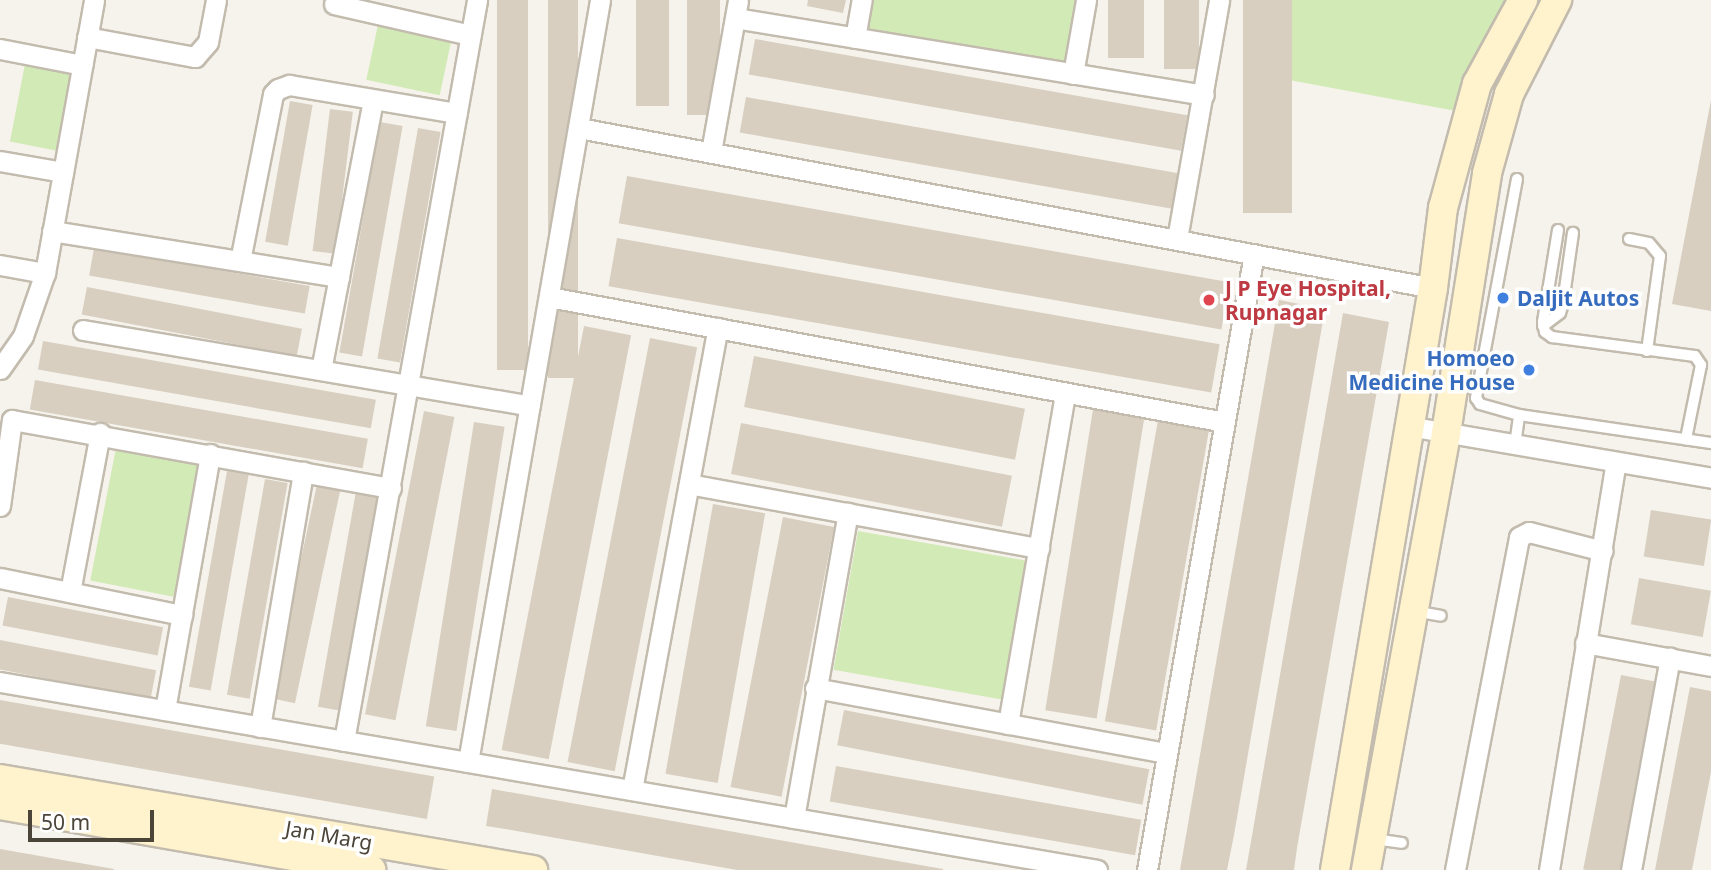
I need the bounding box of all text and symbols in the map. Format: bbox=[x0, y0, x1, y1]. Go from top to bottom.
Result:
place label: J P Eye Hospital, Rupnagar bbox=[1225, 275, 1391, 325]
place label: Daljit Autos bbox=[1517, 285, 1639, 311]
marker: J P Eye Hospital, Rupnagar bbox=[1199, 290, 1219, 310]
marker: Daljit Autos bbox=[1495, 290, 1511, 306]
place label: Homoeo Medicine House bbox=[1348, 345, 1515, 395]
marker: Homoeo Medicine House bbox=[1521, 362, 1537, 378]
scale bar bbox=[32, 796, 158, 840]
text: 50 m bbox=[41, 808, 90, 836]
street label: Jan Marg bbox=[283, 815, 375, 855]

